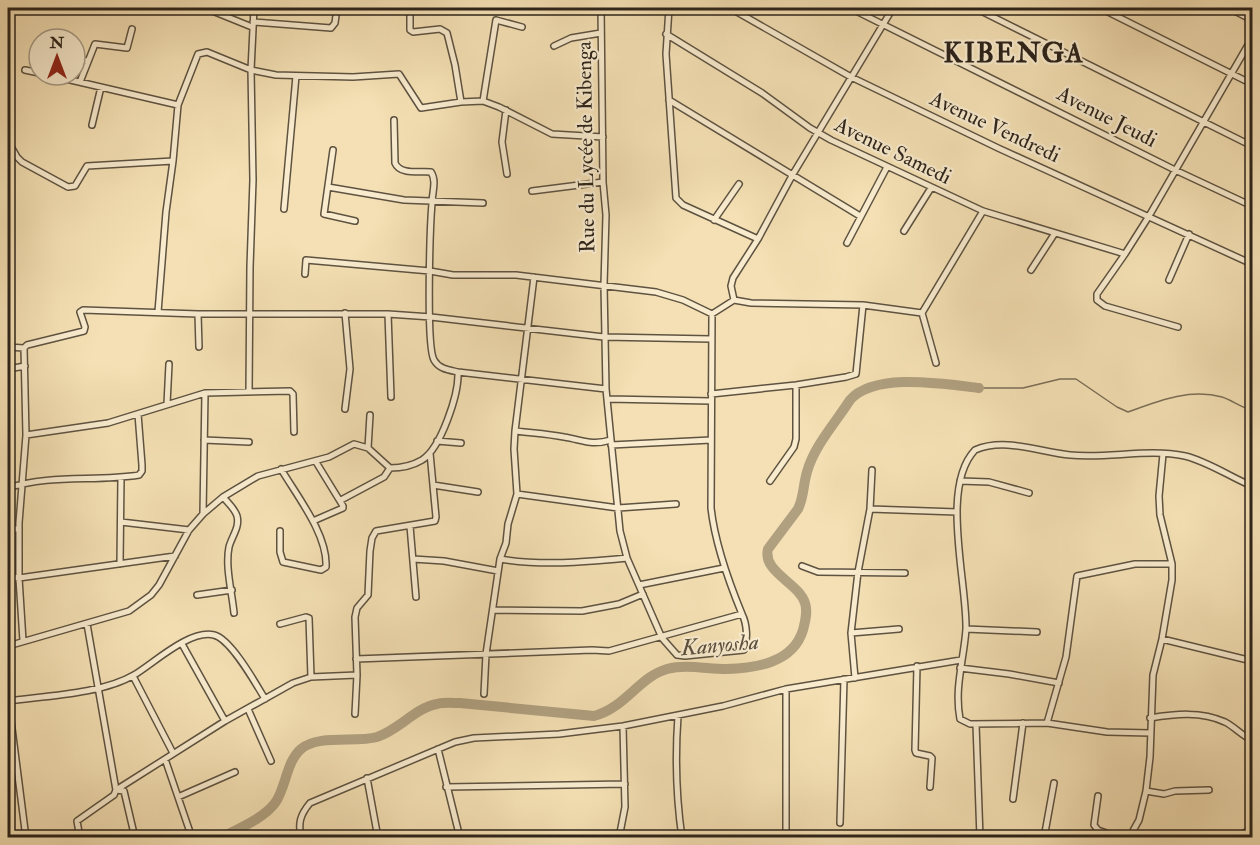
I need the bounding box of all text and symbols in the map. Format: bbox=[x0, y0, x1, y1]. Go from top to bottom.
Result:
north arrow bbox=[27, 27, 87, 87]
text: N bbox=[49, 33, 65, 53]
district label: KIBENGA bbox=[944, 37, 1084, 70]
street label: Rue du Lycée de Kibenga bbox=[571, 41, 601, 253]
street label: Avenue Jeudi bbox=[1051, 80, 1162, 154]
street label: Avenue Vendredi bbox=[925, 85, 1065, 169]
street label: Avenue Samedi bbox=[829, 111, 956, 191]
water label: Kanyosha bbox=[679, 628, 760, 662]

